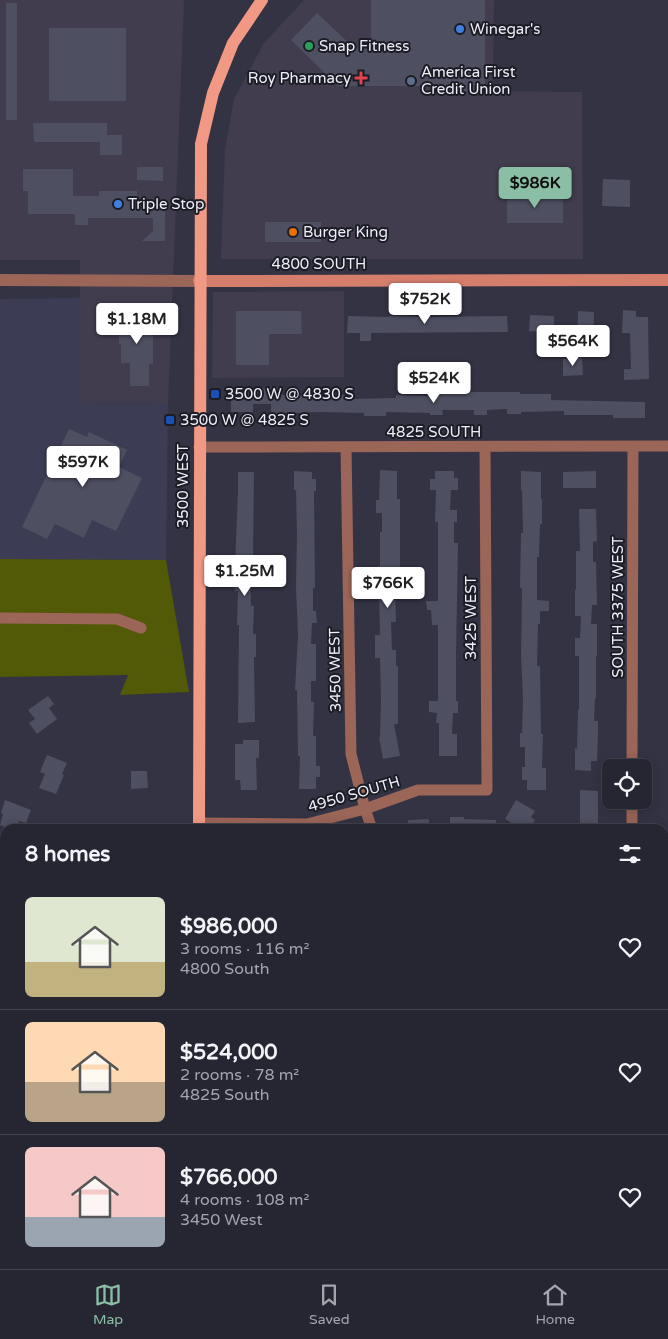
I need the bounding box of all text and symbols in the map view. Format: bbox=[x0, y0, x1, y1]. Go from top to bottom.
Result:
place label: Winegar's bbox=[470, 20, 541, 38]
marker: Winegar's bbox=[454, 23, 466, 35]
place label: Snap Fitness bbox=[319, 37, 410, 55]
marker: Snap Fitness bbox=[303, 40, 315, 52]
place label: America First Credit Union bbox=[421, 63, 516, 98]
place label: Roy Pharmacy bbox=[248, 69, 351, 87]
marker: Roy Pharmacy bbox=[355, 72, 367, 84]
marker: America First Credit Union bbox=[405, 75, 417, 87]
pin: $986K bbox=[500, 166, 570, 209]
text: $986K bbox=[510, 173, 560, 193]
place label: Triple Stop bbox=[128, 195, 204, 213]
marker: Triple Stop bbox=[112, 198, 124, 210]
place label: Burger King bbox=[303, 223, 388, 241]
marker: Burger King bbox=[287, 226, 299, 238]
street label: 4800 SOUTH bbox=[272, 255, 366, 273]
pin: $752K bbox=[390, 282, 460, 325]
text: $752K bbox=[400, 289, 450, 309]
pin: $1.18M bbox=[96, 302, 178, 345]
text: $1.18M bbox=[107, 309, 167, 329]
pin: $564K bbox=[538, 324, 608, 367]
text: $564K bbox=[548, 331, 598, 351]
pin: $524K bbox=[399, 362, 469, 404]
text: $524K bbox=[409, 368, 459, 388]
place label: 3500 W @ 4830 S bbox=[225, 385, 354, 403]
marker: 3500 W @ 4830 S bbox=[209, 388, 221, 400]
place label: 3500 W @ 4825 S bbox=[180, 411, 309, 429]
marker: 3500 W @ 4825 S bbox=[164, 414, 176, 426]
street label: 4825 SOUTH bbox=[387, 423, 481, 441]
street label: 3500 WEST bbox=[174, 444, 192, 528]
pin: $597K bbox=[48, 446, 118, 488]
text: $597K bbox=[58, 452, 108, 472]
street label: SOUTH 3375 WEST bbox=[609, 536, 627, 678]
pin: $1.25M bbox=[204, 554, 286, 597]
text: $1.25M bbox=[215, 561, 275, 581]
pin: $766K bbox=[353, 566, 423, 609]
text: $766K bbox=[363, 573, 413, 593]
street label: 3425 WEST bbox=[462, 576, 480, 660]
street label: 3450 WEST bbox=[325, 628, 345, 712]
map controls bbox=[602, 759, 652, 809]
button: locate bbox=[602, 759, 652, 809]
street label: 4950 SOUTH bbox=[306, 772, 402, 816]
icon: filters bbox=[616, 840, 644, 868]
text: 8 homes bbox=[25, 842, 110, 867]
text: $986,000 bbox=[180, 914, 278, 939]
icon: home bbox=[65, 917, 125, 977]
icon: heart bbox=[616, 933, 644, 961]
text: 3 rooms · 116 m² bbox=[180, 939, 309, 959]
text: 4800 South bbox=[180, 959, 270, 979]
text: $524,000 bbox=[180, 1040, 278, 1065]
icon: home bbox=[65, 1042, 125, 1102]
icon: heart bbox=[616, 1058, 644, 1086]
text: 2 rooms · 78 m² bbox=[180, 1065, 299, 1085]
text: 4825 South bbox=[180, 1085, 270, 1105]
text: $766,000 bbox=[180, 1165, 278, 1190]
icon: home bbox=[65, 1167, 125, 1227]
icon: heart bbox=[616, 1183, 644, 1211]
text: 4 rooms · 108 m² bbox=[180, 1190, 309, 1210]
text: 3450 West bbox=[180, 1210, 263, 1230]
tab: Map bbox=[93, 1281, 123, 1328]
tab: Saved bbox=[309, 1281, 350, 1328]
tab: Home bbox=[535, 1281, 575, 1328]

